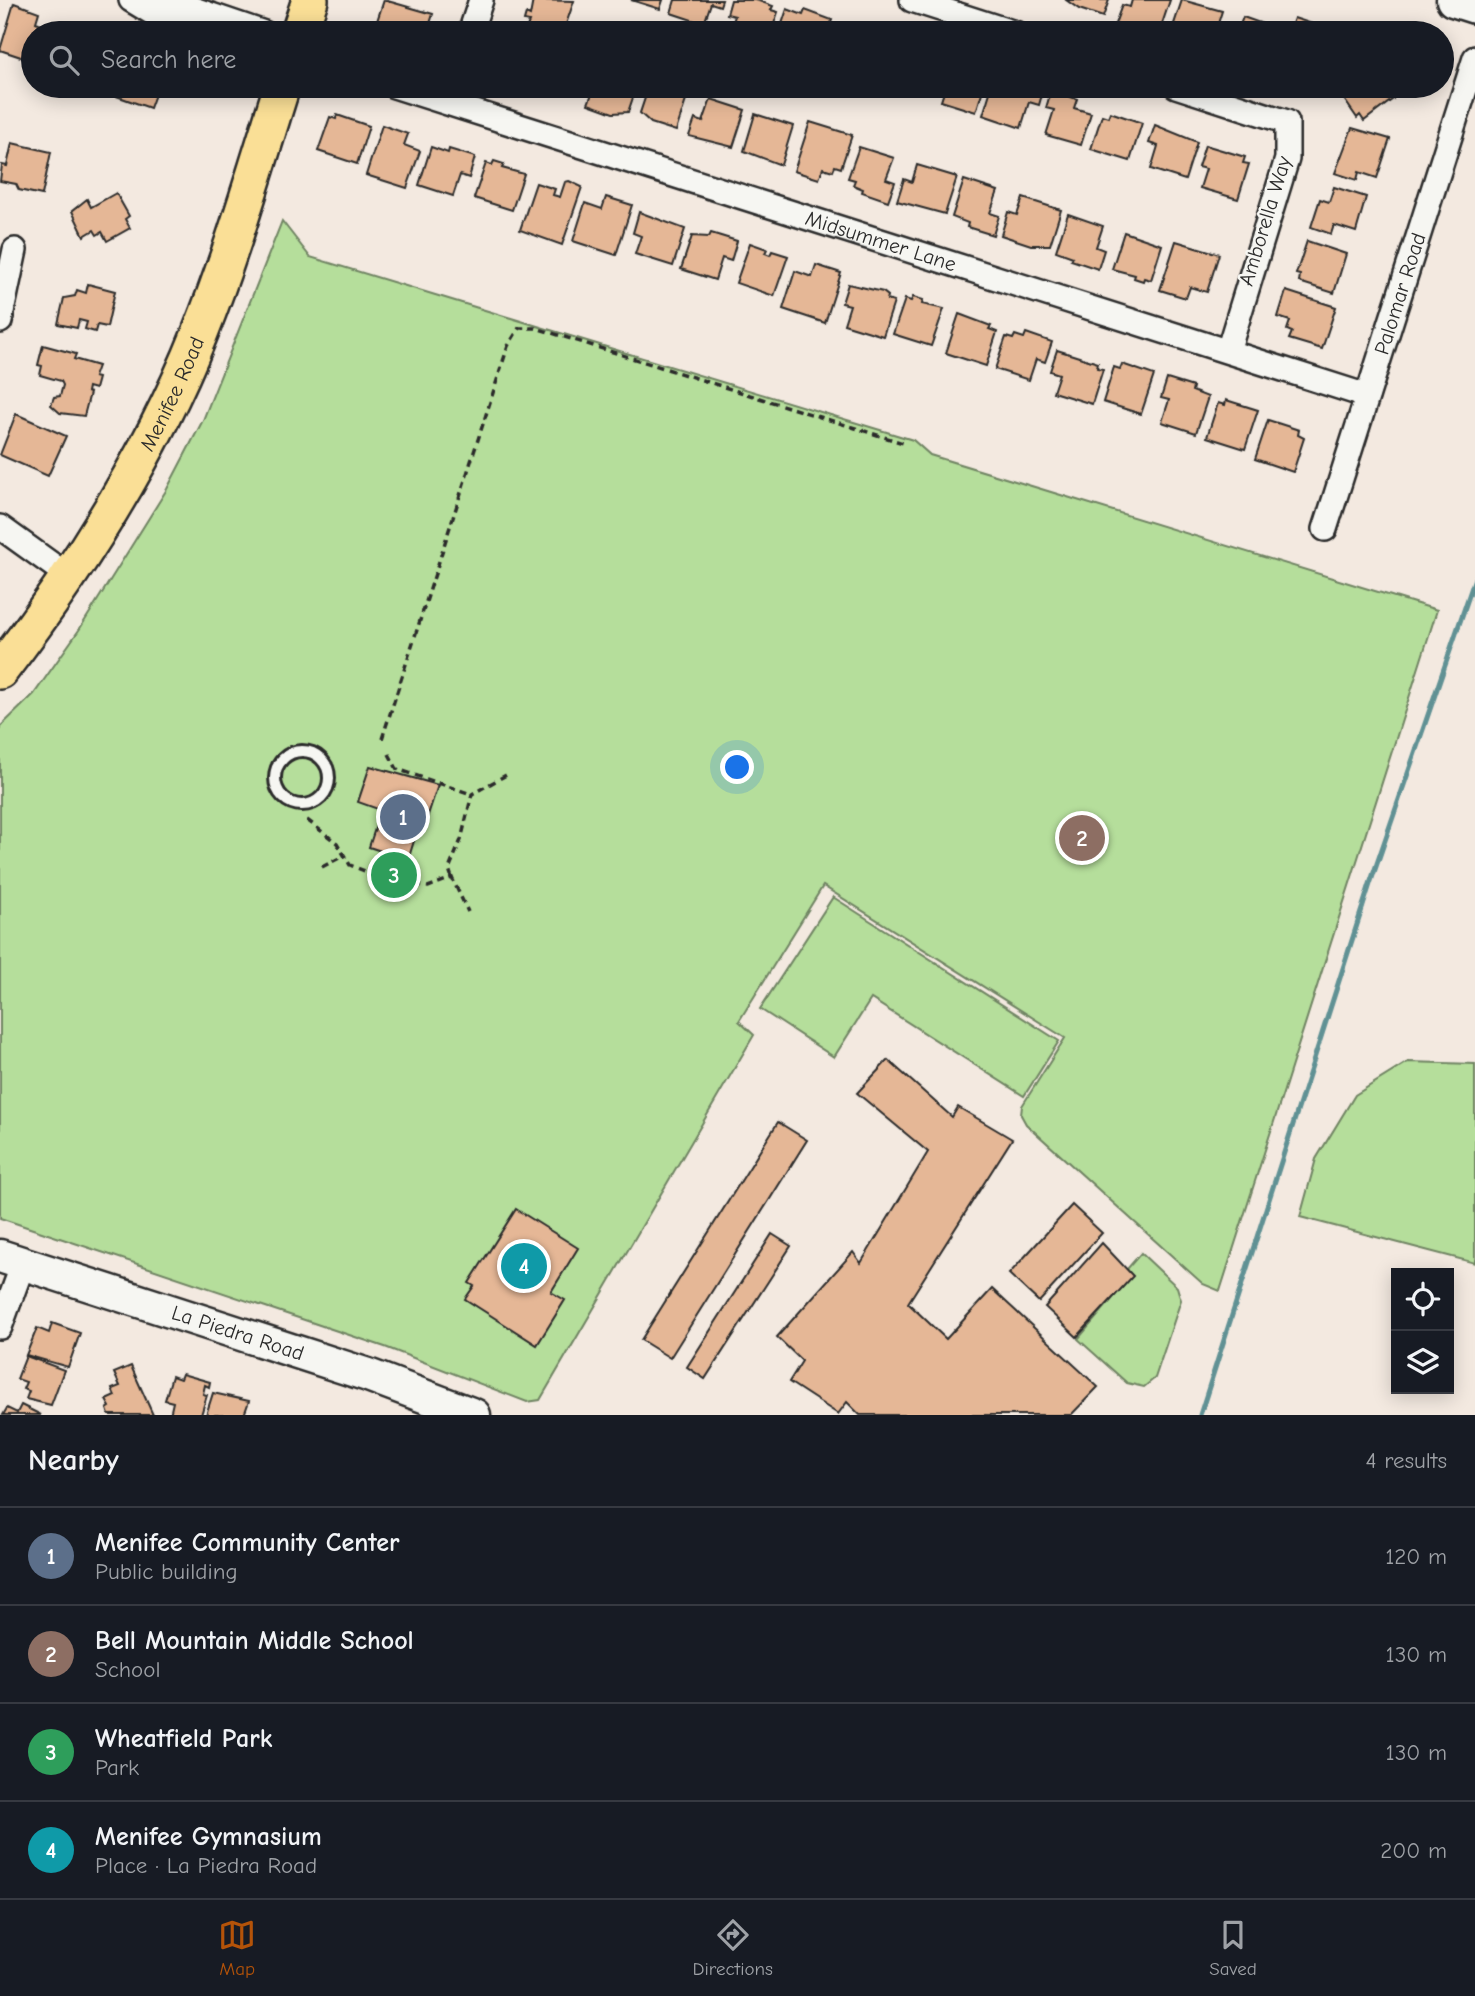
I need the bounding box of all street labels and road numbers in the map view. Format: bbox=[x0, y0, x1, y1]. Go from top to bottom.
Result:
street label: Amborella Way bbox=[1234, 153, 1296, 289]
street label: Midsummer Lane bbox=[803, 206, 959, 276]
street label: Palomar Road bbox=[1369, 230, 1431, 358]
street label: Menifee Road bbox=[135, 333, 209, 455]
street label: La Piedra Road bbox=[169, 1300, 307, 1365]

